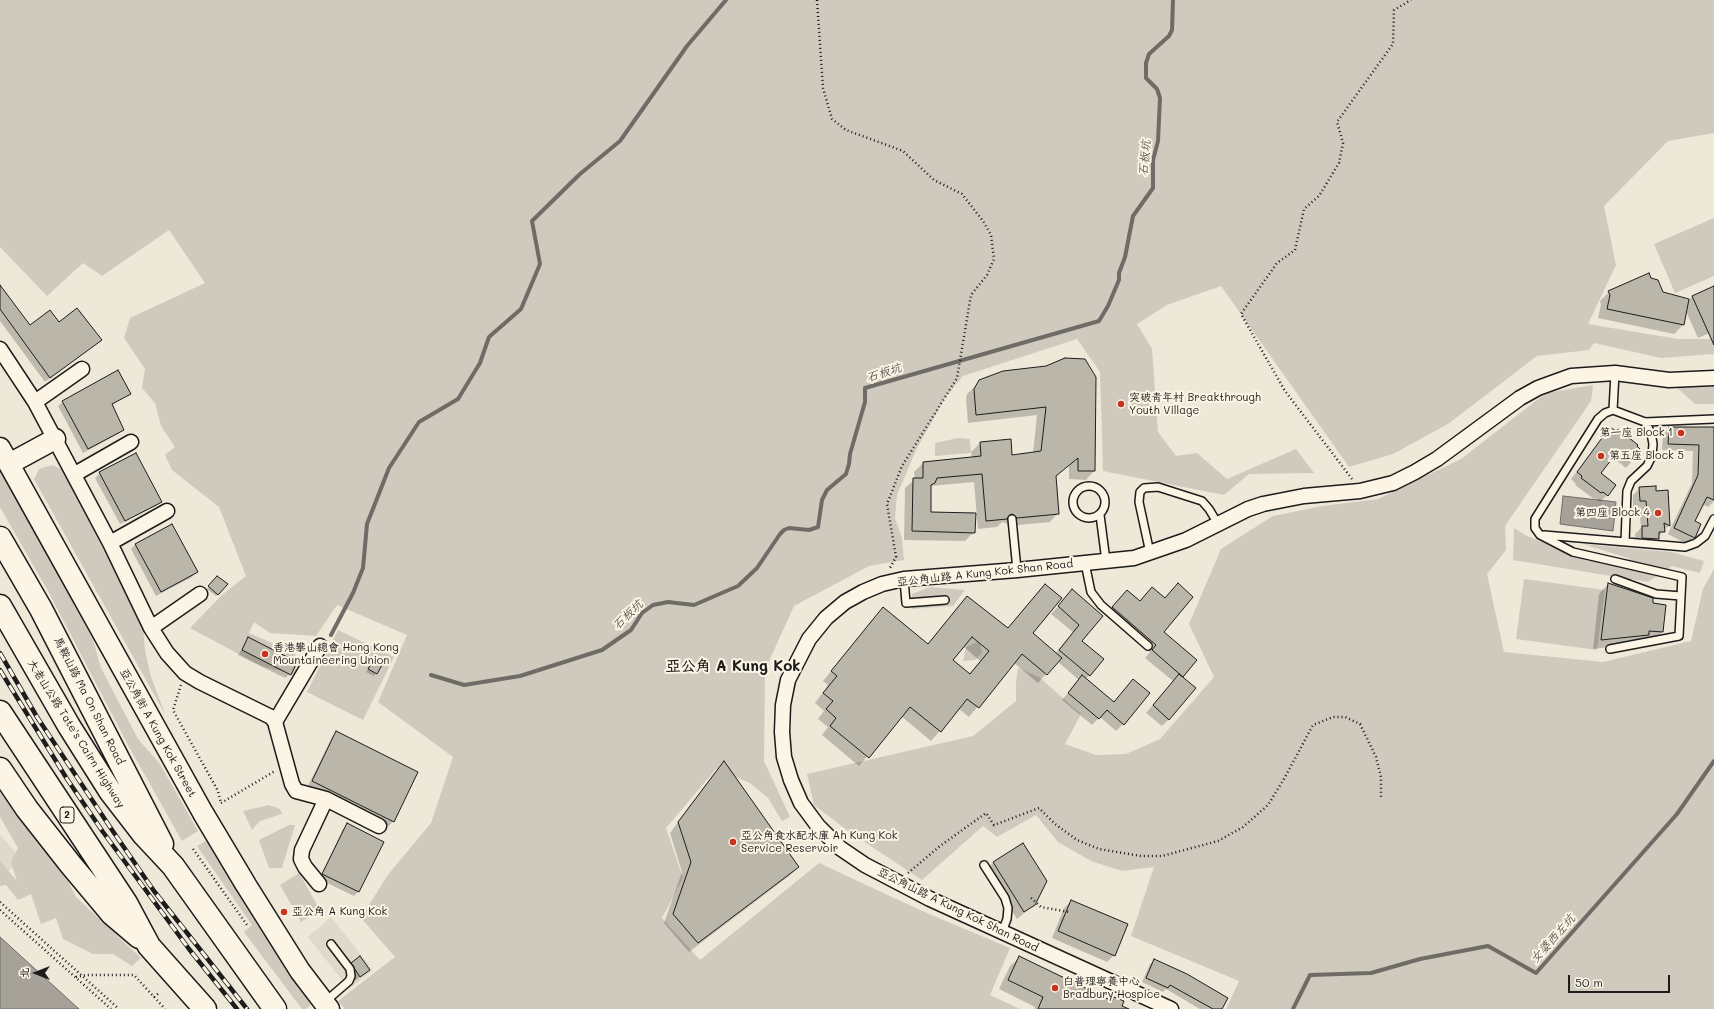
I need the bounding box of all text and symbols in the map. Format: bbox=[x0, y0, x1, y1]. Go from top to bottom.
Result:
water label: 石板坑 bbox=[1136, 139, 1154, 177]
water label: 石板坑 bbox=[865, 361, 903, 385]
place label: 突破青年村 Breakthrough Youth Village bbox=[1129, 391, 1261, 417]
marker: 突破青年村 Breakthrough Youth Village bbox=[1116, 399, 1126, 409]
place label: 第一座 Block 1 bbox=[1600, 426, 1673, 440]
marker: 第一座 Block 1 bbox=[1676, 428, 1686, 438]
place label: 第五座 Block 5 bbox=[1609, 449, 1684, 463]
marker: 第五座 Block 5 bbox=[1596, 451, 1606, 461]
place label: 第四座 Block 4 bbox=[1575, 506, 1650, 520]
marker: 第四座 Block 4 bbox=[1653, 508, 1663, 518]
street label: 亞公角山路 A Kung Kok Shan Road bbox=[896, 557, 1074, 589]
water label: 石板坑 bbox=[610, 597, 646, 633]
street label: 馬鞍山路 Ma On Shan Road bbox=[51, 635, 127, 767]
place label: 香港攀山總會 Hong Kong Mountaineering Union bbox=[273, 641, 399, 667]
marker: 香港攀山總會 Hong Kong Mountaineering Union bbox=[260, 649, 270, 659]
street label: 大老山公路 Tate's Cairn Highway bbox=[25, 657, 127, 811]
district label: 亞公角 A Kung Kok bbox=[666, 657, 800, 675]
street label: 亞公角街 A Kung Kok Street bbox=[117, 666, 199, 800]
road number: 2 bbox=[60, 807, 74, 823]
place label: 亞公角食水配水庫 Ah Kung Kok Service Reservoir bbox=[741, 829, 898, 855]
marker: 亞公角食水配水庫 Ah Kung Kok Service Reservoir bbox=[728, 837, 738, 847]
street label: 亞公角山路 A Kung Kok Shan Road bbox=[875, 865, 1041, 955]
place label: 亞公角 A Kung Kok bbox=[292, 905, 387, 919]
marker: 亞公角 A Kung Kok bbox=[279, 907, 289, 917]
water label: 女婆西左坑 bbox=[1528, 912, 1578, 966]
north arrow bbox=[16, 953, 56, 993]
scale bar bbox=[1570, 967, 1672, 993]
text: 北 bbox=[16, 968, 31, 979]
text: 50 m bbox=[1575, 974, 1603, 990]
place label: 白普理寧養中心 Bradbury Hospice bbox=[1063, 975, 1160, 1001]
marker: 白普理寧養中心 Bradbury Hospice bbox=[1050, 983, 1060, 993]

